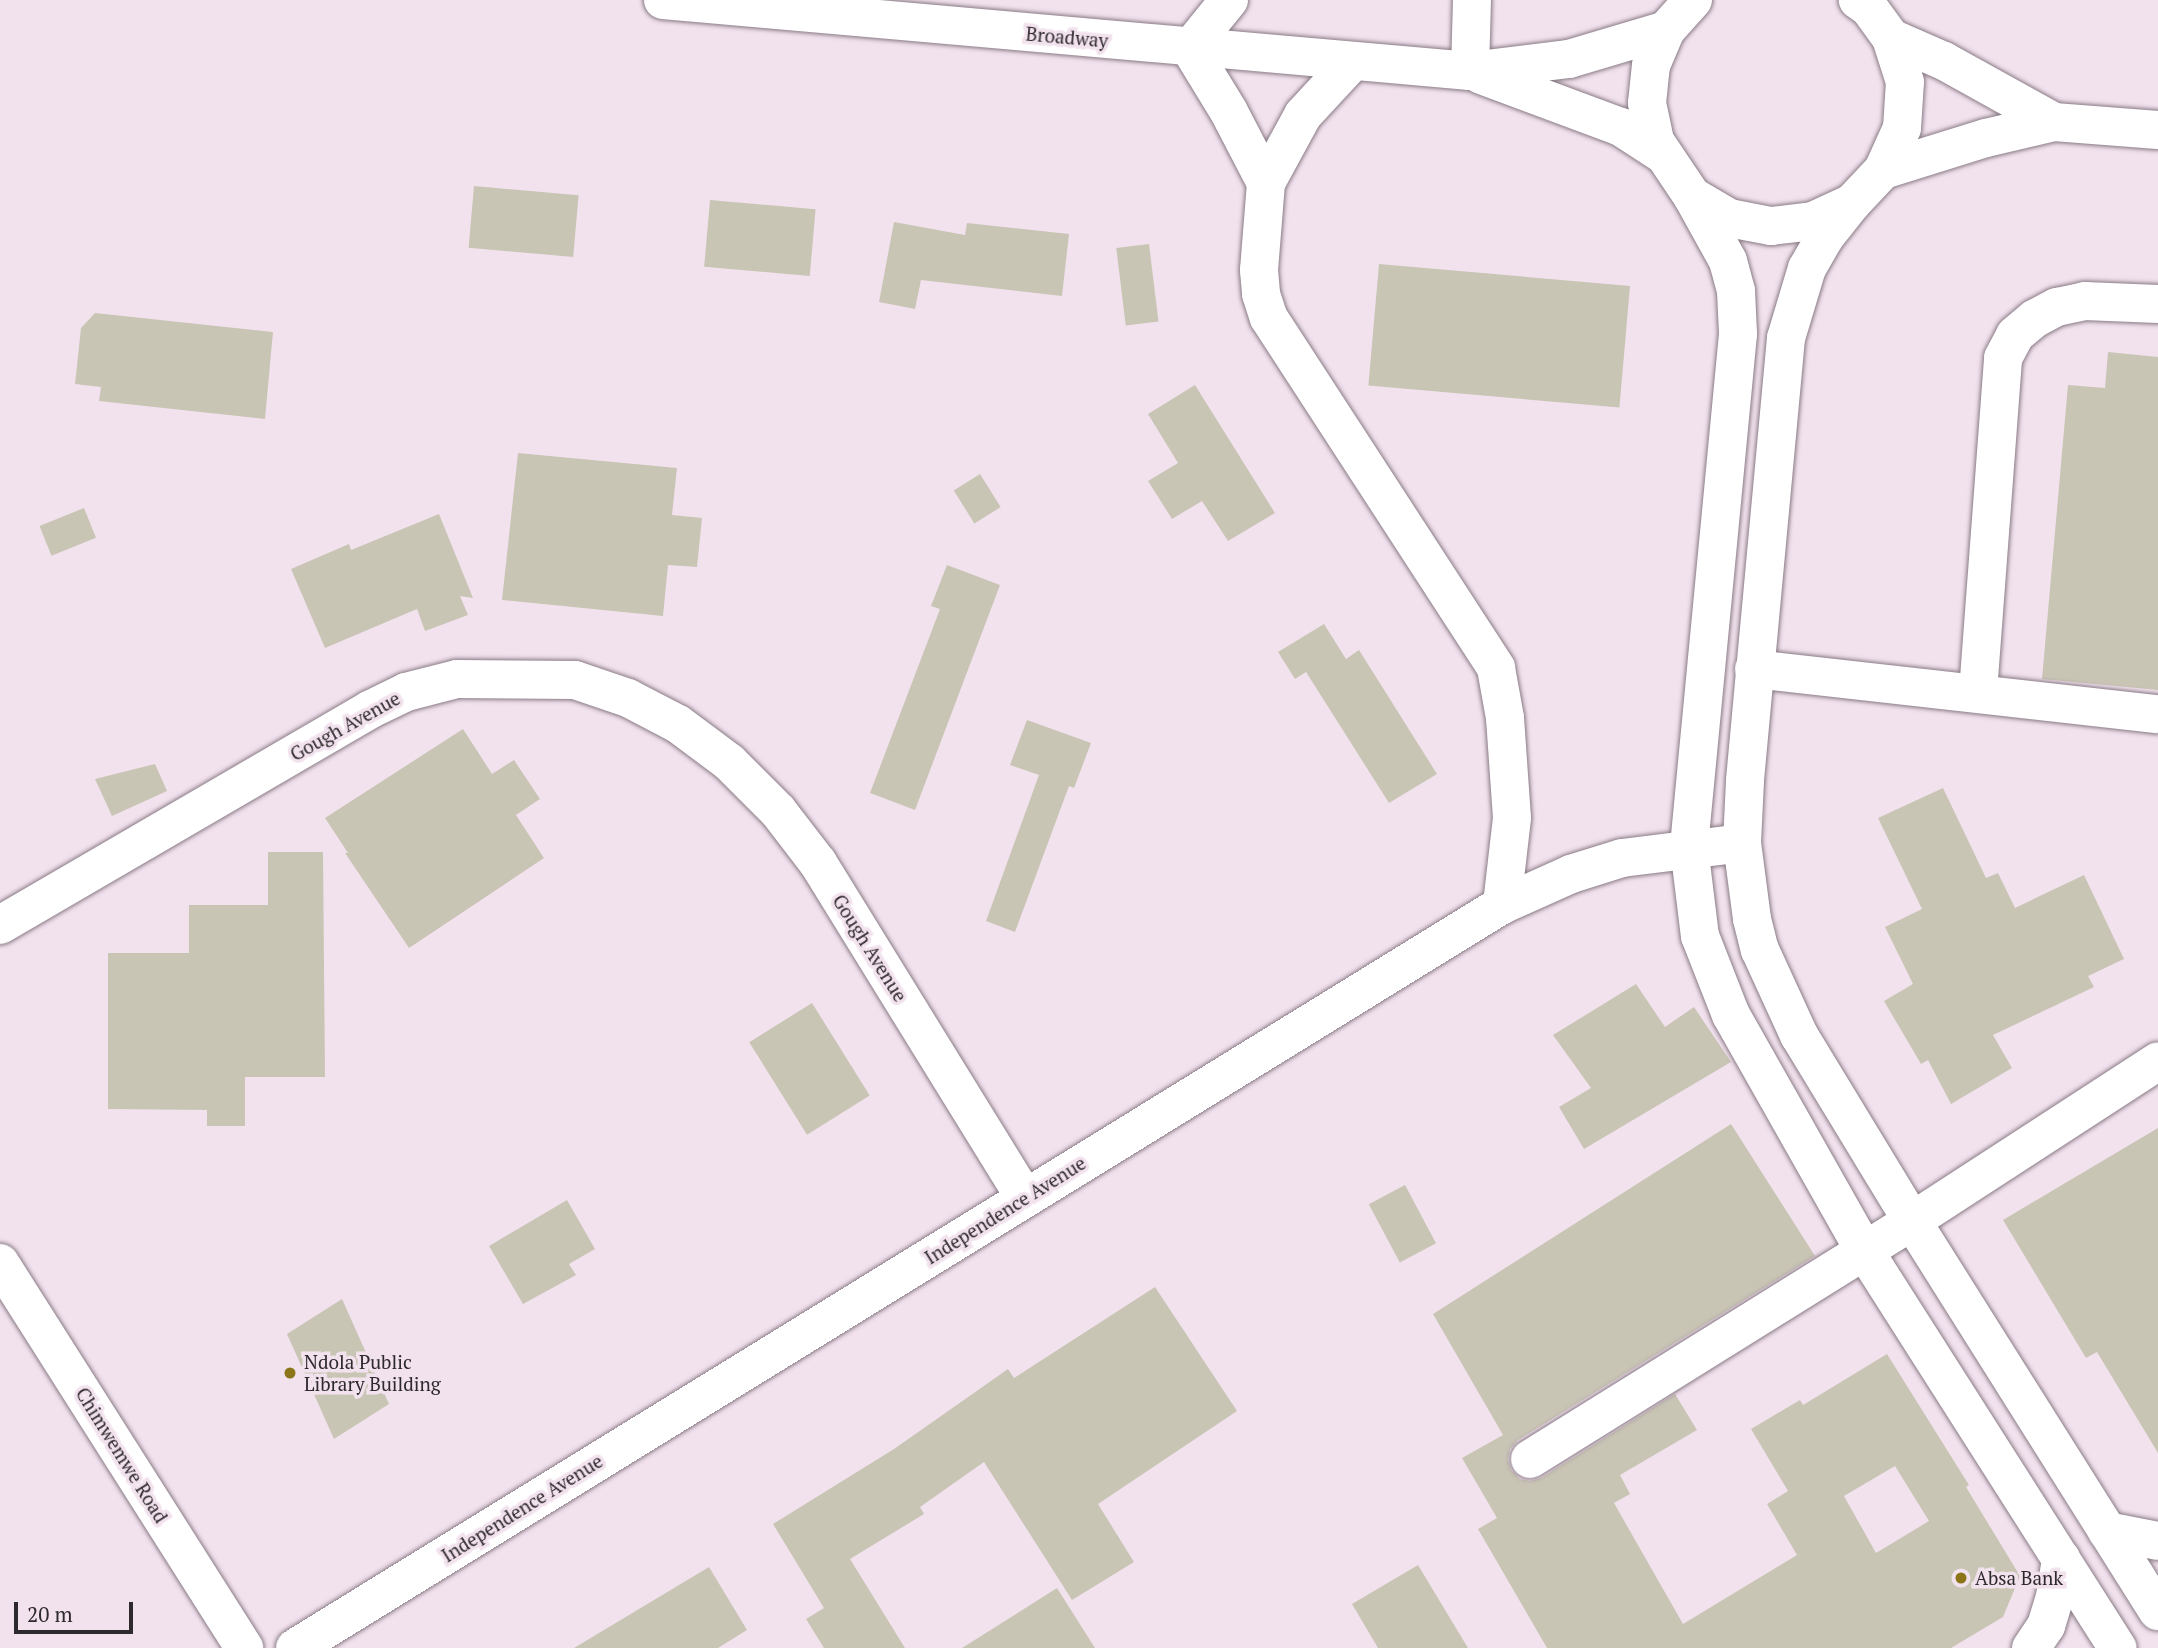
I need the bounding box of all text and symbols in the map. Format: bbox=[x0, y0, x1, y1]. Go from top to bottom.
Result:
street label: Broadway bbox=[1025, 22, 1109, 52]
street label: Gough Avenue bbox=[286, 686, 404, 766]
street label: Gough Avenue bbox=[828, 890, 912, 1006]
street label: Independence Avenue bbox=[920, 1151, 1090, 1269]
place label: Ndola Public Library Building bbox=[304, 1351, 441, 1395]
marker: Ndola Public Library Building bbox=[282, 1365, 298, 1381]
street label: Chimwemwe Road bbox=[71, 1383, 173, 1527]
street label: Independence Avenue bbox=[437, 1449, 607, 1567]
place label: Absa Bank bbox=[1975, 1567, 2063, 1589]
marker: Absa Bank bbox=[1953, 1570, 1969, 1586]
scale bar bbox=[18, 1588, 136, 1632]
text: 20 m bbox=[27, 1600, 73, 1628]

